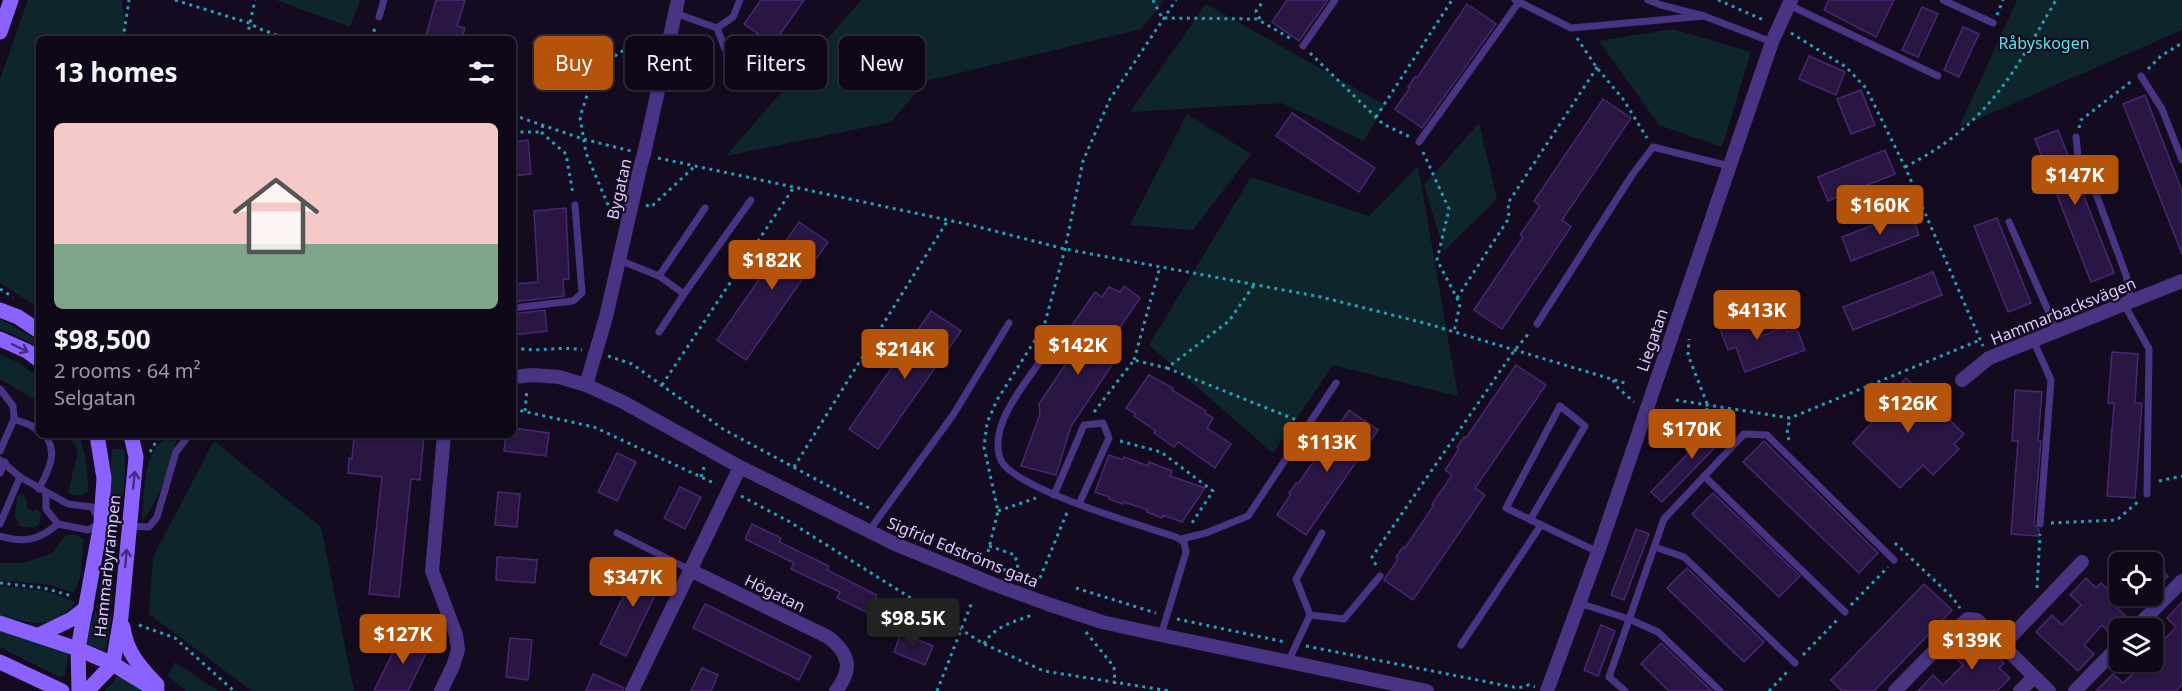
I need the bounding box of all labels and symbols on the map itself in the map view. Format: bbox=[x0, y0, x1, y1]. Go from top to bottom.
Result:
park label: Råbyskogen bbox=[1998, 32, 2090, 54]
pin: $147K bbox=[2033, 155, 2117, 206]
street label: Bygatan bbox=[601, 156, 637, 222]
pin: $160K bbox=[1838, 185, 1922, 236]
pin: $182K bbox=[730, 240, 814, 291]
street label: Hammarbacksvägen bbox=[1987, 272, 2139, 350]
pin: $413K bbox=[1715, 290, 1799, 341]
street label: Liegatan bbox=[1631, 306, 1673, 374]
pin: $142K bbox=[1036, 325, 1120, 376]
pin: $214K bbox=[863, 329, 947, 380]
one-way arrow bbox=[11, 343, 29, 355]
pin: $126K bbox=[1866, 383, 1950, 434]
pin: $170K bbox=[1650, 409, 1734, 460]
pin: $113K bbox=[1285, 422, 1369, 473]
one-way arrow bbox=[129, 471, 140, 491]
street label: Hammarbyrampen bbox=[89, 494, 125, 638]
street label: Sigfrid Edströms gata bbox=[884, 512, 1042, 592]
one-way arrow bbox=[121, 548, 132, 568]
pin: $347K bbox=[591, 557, 675, 608]
street label: Högatan bbox=[741, 569, 809, 617]
pin: $98.5K bbox=[864, 598, 962, 649]
pin: $127K bbox=[361, 614, 445, 665]
pin: $139K bbox=[1930, 620, 2014, 671]

